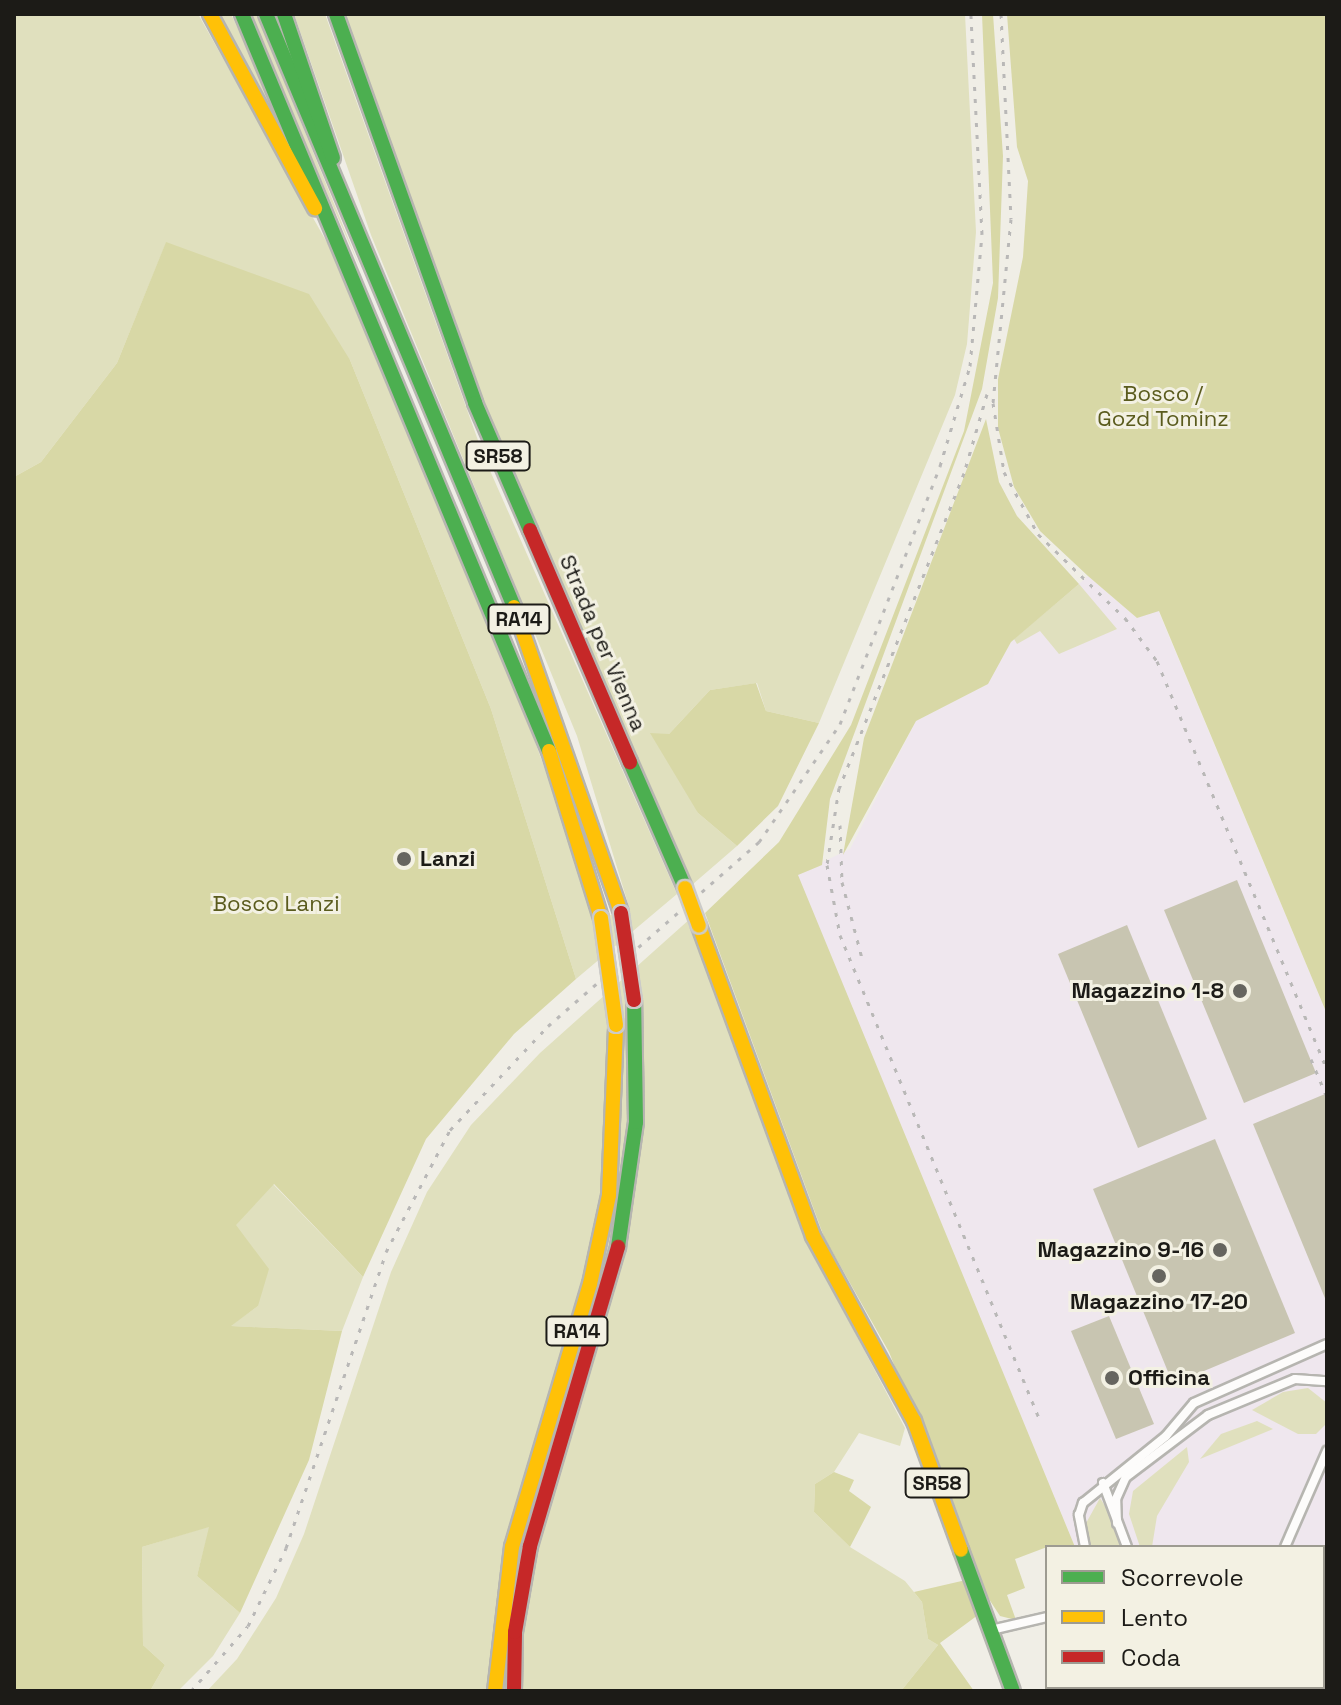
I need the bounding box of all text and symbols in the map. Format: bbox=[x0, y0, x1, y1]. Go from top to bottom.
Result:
park label: Bosco / Gozd Tominz bbox=[1097, 380, 1229, 432]
road number: SR58 bbox=[464, 440, 532, 472]
street label: Strada per Vienna bbox=[554, 551, 652, 735]
road number: RA14 bbox=[487, 603, 551, 635]
place label: Lanzi bbox=[420, 846, 475, 872]
marker: Lanzi bbox=[395, 850, 413, 868]
park label: Bosco Lanzi bbox=[212, 891, 340, 917]
place label: Magazzino 1-8 bbox=[1071, 978, 1224, 1004]
marker: Magazzino 1-8 bbox=[1231, 982, 1249, 1000]
place label: Magazzino 9-16 bbox=[1037, 1237, 1204, 1263]
marker: Magazzino 9-16 bbox=[1211, 1241, 1229, 1259]
marker: Magazzino 17-20 bbox=[1150, 1267, 1168, 1285]
place label: Magazzino 17-20 bbox=[1070, 1289, 1248, 1315]
road number: RA14 bbox=[545, 1315, 609, 1347]
place label: Officina bbox=[1128, 1365, 1210, 1391]
marker: Officina bbox=[1103, 1369, 1121, 1387]
road number: SR58 bbox=[903, 1467, 971, 1499]
legend bbox=[1045, 1545, 1325, 1689]
text: Scorrevole bbox=[1121, 1562, 1244, 1593]
text: Lento bbox=[1121, 1602, 1188, 1633]
text: Coda bbox=[1121, 1642, 1181, 1673]

